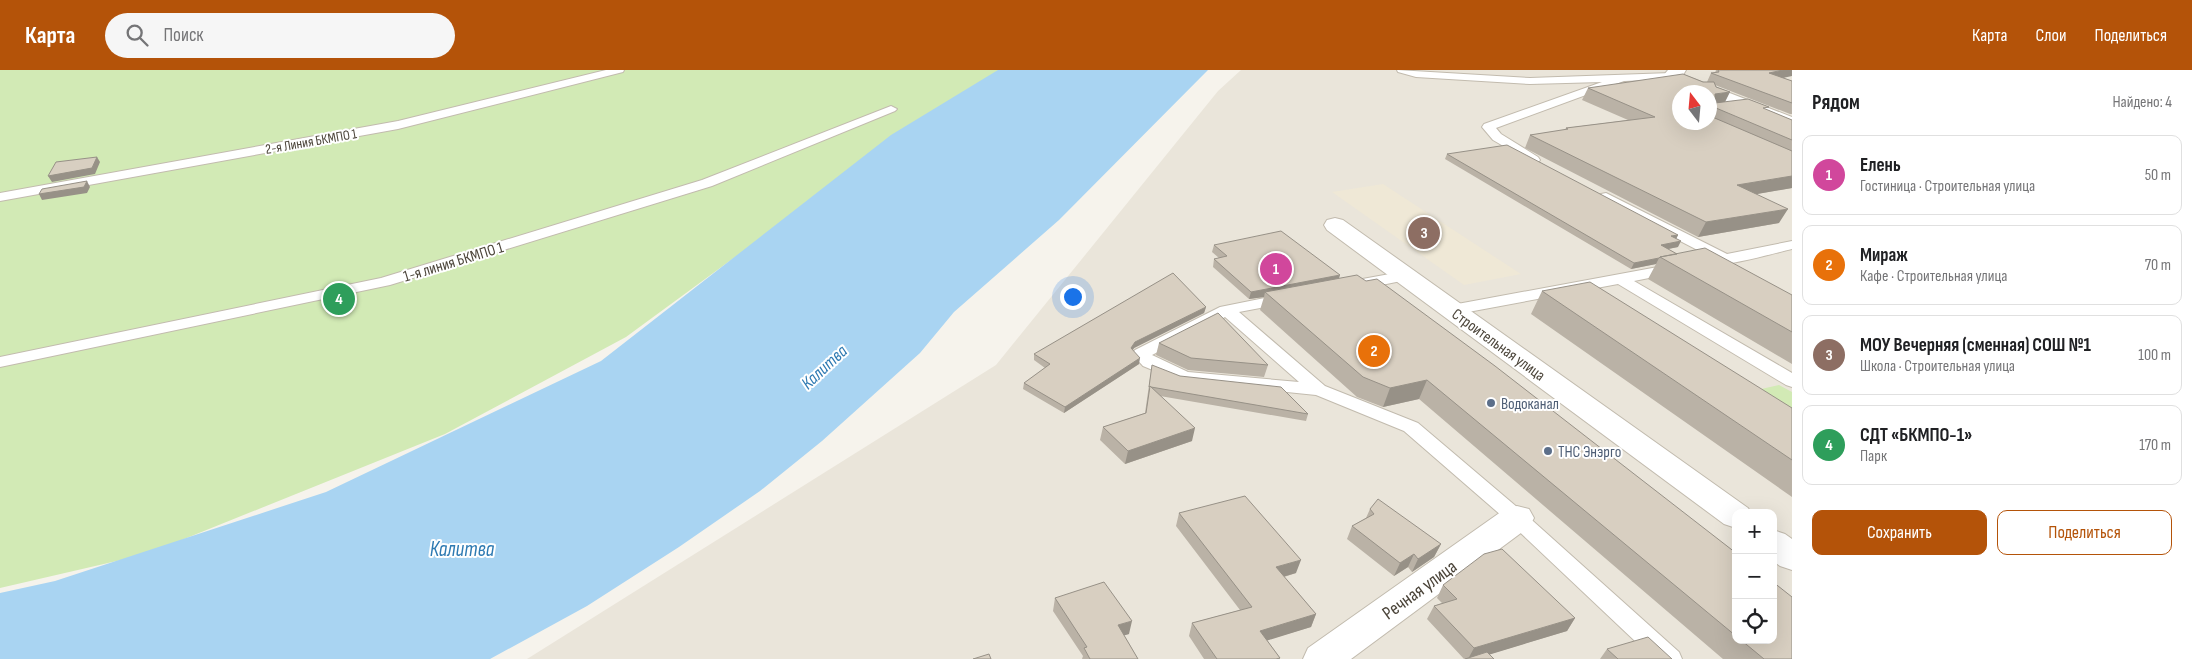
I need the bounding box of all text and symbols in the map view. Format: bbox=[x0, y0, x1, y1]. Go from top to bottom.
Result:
search box bbox=[105, 13, 455, 58]
text: Карта bbox=[25, 21, 75, 50]
icon: search bbox=[123, 21, 151, 49]
text: Поиск bbox=[163, 24, 204, 47]
text: Карта bbox=[1972, 25, 2008, 46]
text: Слои bbox=[2036, 25, 2067, 46]
text: Поделиться bbox=[2095, 25, 2167, 46]
north arrow bbox=[1672, 85, 1717, 130]
text: Рядом bbox=[1812, 90, 1860, 115]
text: Найдено: 4 bbox=[2112, 93, 2172, 112]
street label: 2-я Линия БКМПО 1 bbox=[264, 125, 358, 158]
text: Елень bbox=[1860, 154, 1901, 177]
text: 1 bbox=[1826, 166, 1832, 185]
text: 50 m bbox=[2145, 166, 2171, 185]
text: Гостиница · Строительная улица bbox=[1860, 177, 2035, 196]
pin: 3 bbox=[1408, 214, 1440, 252]
street label: 1-я линия БКМПО 1 bbox=[401, 238, 506, 287]
text: Мираж bbox=[1860, 244, 1908, 267]
pin: 1 bbox=[1260, 250, 1292, 288]
text: 2 bbox=[1825, 256, 1833, 275]
text: 70 m bbox=[2145, 256, 2171, 275]
text: Кафе · Строительная улица bbox=[1860, 267, 2007, 286]
pin: 4 bbox=[323, 280, 355, 318]
your location bbox=[1060, 284, 1086, 310]
street label: Строительная улица bbox=[1448, 305, 1548, 385]
pin: 2 bbox=[1358, 332, 1390, 370]
text: МОУ Вечерняя (сменная) СОШ №1 bbox=[1860, 334, 2091, 357]
water label: Калитва bbox=[797, 340, 852, 394]
text: 3 bbox=[1825, 346, 1833, 365]
text: 100 m bbox=[2138, 346, 2171, 365]
text: Школа · Строительная улица bbox=[1860, 357, 2015, 376]
place label: Водоканал bbox=[1501, 395, 1559, 414]
marker: Водоканал bbox=[1485, 397, 1497, 409]
text: СДТ «БКМПО-1» bbox=[1860, 424, 1972, 447]
text: 4 bbox=[1825, 436, 1833, 455]
text: 170 m bbox=[2139, 436, 2171, 455]
place label: ТНС Энэрго bbox=[1558, 443, 1621, 462]
marker: ТНС Энэрго bbox=[1542, 445, 1554, 457]
text: Парк bbox=[1860, 447, 1887, 466]
map controls bbox=[1732, 509, 1777, 644]
button: + bbox=[1732, 509, 1777, 554]
button: Сохранить bbox=[1812, 510, 1987, 555]
button: Поделиться bbox=[1997, 510, 2172, 555]
water label: Калитва bbox=[430, 537, 495, 562]
button: − bbox=[1732, 554, 1777, 599]
street label: Речная улица bbox=[1378, 555, 1462, 625]
button: locate bbox=[1732, 599, 1777, 644]

